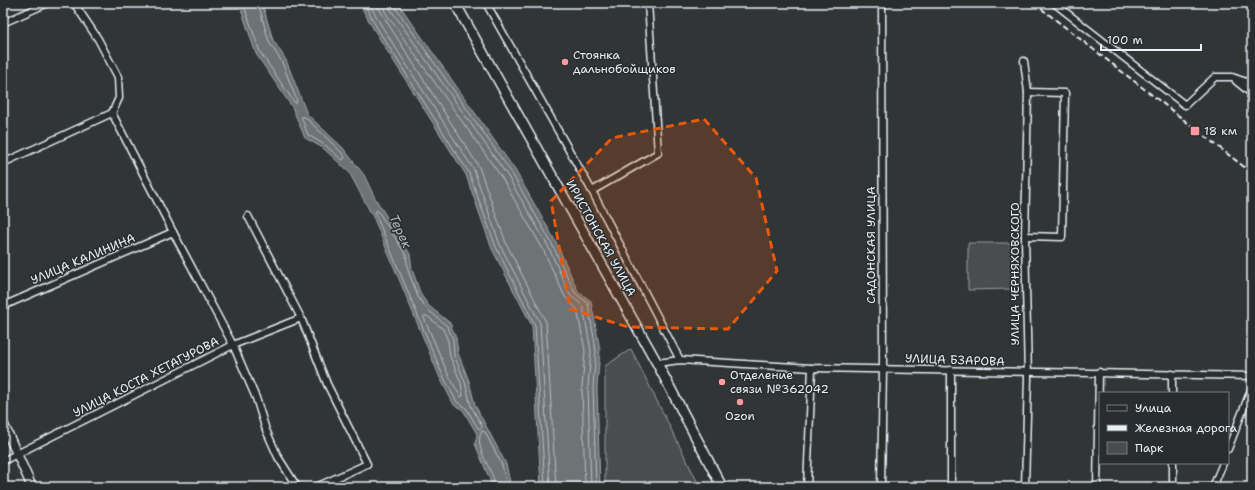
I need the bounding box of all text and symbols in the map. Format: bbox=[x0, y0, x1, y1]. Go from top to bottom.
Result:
scale bar bbox=[1101, 26, 1201, 52]
text: 100 m bbox=[1107, 32, 1143, 48]
place label: Стоянка дальнобойщиков bbox=[573, 47, 676, 77]
marker: Стоянка дальнобойщиков bbox=[560, 57, 570, 67]
place label: 18 км bbox=[1204, 123, 1237, 139]
marker: 18 км bbox=[1189, 125, 1201, 137]
street label: ИРИСТОНСКАЯ УЛИЦА bbox=[562, 177, 640, 299]
street label: САДОНСКАЯ УЛИЦА bbox=[863, 186, 879, 304]
street label: УЛИЦА ЧЕРНЯХОВСКОГО bbox=[1007, 202, 1023, 346]
water label: Терек bbox=[385, 212, 416, 252]
street label: УЛИЦА КАЛИНИНА bbox=[28, 230, 138, 288]
street label: УЛИЦА КОСТА ХЕТАГУРОВА bbox=[70, 333, 222, 421]
street label: УЛИЦА БЗАРОВА bbox=[905, 350, 1005, 370]
place label: Отделение связи №362042 bbox=[730, 367, 829, 397]
marker: Отделение связи №362042 bbox=[717, 377, 727, 387]
legend bbox=[1099, 392, 1229, 464]
marker: Ozon bbox=[735, 397, 745, 407]
text: Улица bbox=[1135, 400, 1172, 416]
place label: Ozon bbox=[725, 408, 755, 424]
text: Железная дорога bbox=[1135, 420, 1238, 436]
text: Парк bbox=[1135, 440, 1164, 456]

